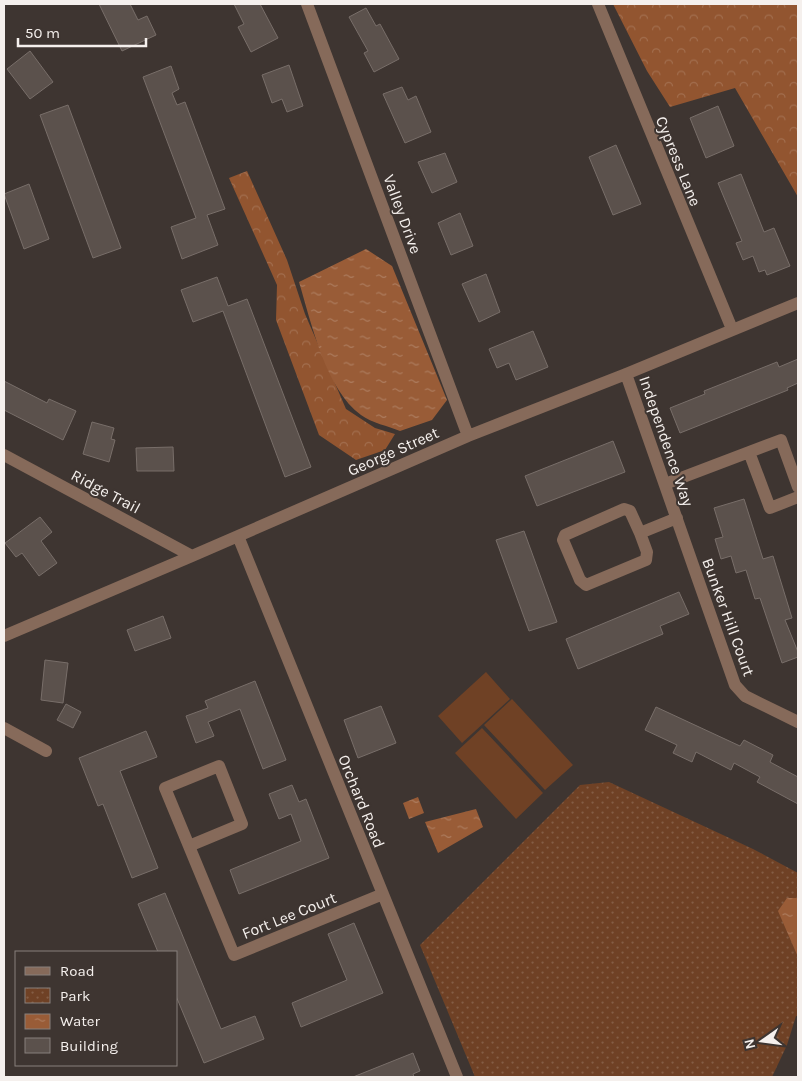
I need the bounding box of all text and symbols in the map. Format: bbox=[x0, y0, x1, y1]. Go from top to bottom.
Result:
scale bar bbox=[18, 15, 145, 47]
text: 50 m bbox=[25, 24, 60, 42]
street label: Cypress Lane bbox=[652, 113, 705, 209]
street label: Valley Drive bbox=[379, 172, 426, 256]
street label: Independence Way bbox=[635, 373, 698, 509]
street label: George Street bbox=[345, 423, 442, 480]
street label: Ridge Trail bbox=[68, 465, 144, 518]
street label: Bunker Hill Court bbox=[698, 555, 759, 679]
street label: Orchard Road bbox=[334, 752, 389, 851]
street label: Fort Lee Court bbox=[239, 888, 339, 943]
legend bbox=[15, 951, 178, 1066]
text: Road bbox=[60, 962, 95, 980]
text: Park bbox=[60, 987, 90, 1005]
text: Water bbox=[60, 1012, 101, 1030]
north arrow bbox=[737, 1016, 787, 1066]
text: Building bbox=[60, 1037, 118, 1055]
text: N bbox=[740, 1037, 759, 1051]

